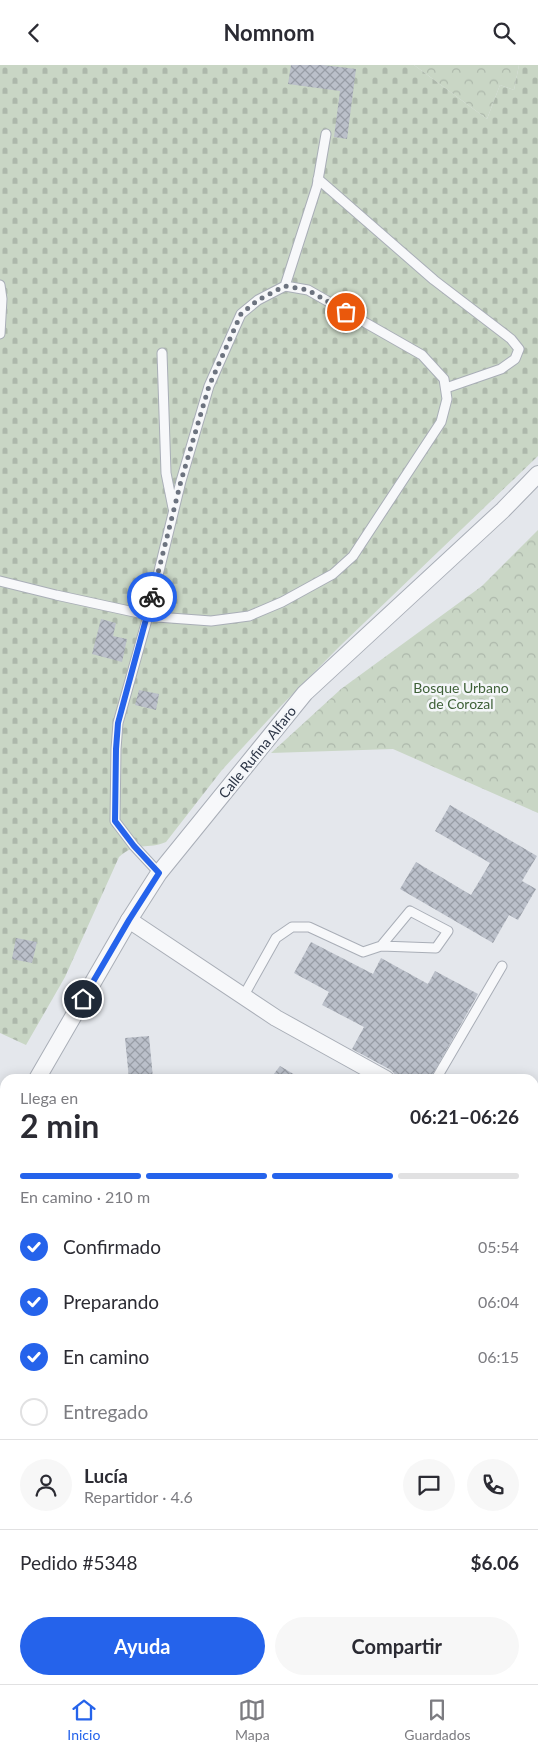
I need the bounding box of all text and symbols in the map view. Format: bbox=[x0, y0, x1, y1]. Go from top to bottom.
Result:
icon: back bbox=[20, 19, 48, 47]
text: Nomnom bbox=[223, 19, 315, 46]
icon: search bbox=[490, 19, 518, 47]
pin bbox=[325, 291, 367, 333]
icon: bag bbox=[332, 298, 360, 326]
courier bbox=[127, 572, 177, 622]
icon: bike bbox=[138, 583, 166, 611]
park label: Bosque Urbano de Corozal bbox=[413, 679, 509, 712]
street label: Calle Rufina Alfaro bbox=[215, 703, 299, 801]
pin bbox=[62, 978, 104, 1020]
icon: home bbox=[69, 985, 97, 1013]
text: Llega en bbox=[20, 1088, 78, 1107]
text: 06:21–06:26 bbox=[410, 1105, 519, 1128]
text: 2 min bbox=[20, 1106, 99, 1145]
text: En camino · 210 m bbox=[20, 1187, 150, 1206]
icon: check bbox=[20, 1233, 48, 1261]
text: Confirmado bbox=[63, 1235, 161, 1258]
text: 05:54 bbox=[478, 1237, 519, 1256]
icon: check bbox=[20, 1288, 48, 1316]
text: Preparando bbox=[63, 1290, 159, 1313]
text: 06:04 bbox=[478, 1292, 519, 1311]
icon: check bbox=[20, 1343, 48, 1371]
text: En camino bbox=[63, 1345, 149, 1368]
text: 06:15 bbox=[478, 1347, 519, 1366]
text: Entregado bbox=[63, 1400, 148, 1423]
button: person bbox=[20, 1459, 72, 1511]
button: chat bbox=[403, 1459, 455, 1511]
button: phone bbox=[467, 1459, 519, 1511]
text: Lucía bbox=[84, 1464, 128, 1487]
text: Repartidor · 4.6 bbox=[84, 1487, 193, 1506]
text: Pedido #5348 bbox=[20, 1551, 138, 1574]
text: $6.06 bbox=[470, 1551, 519, 1574]
button: Ayuda bbox=[20, 1617, 265, 1675]
button: Compartir bbox=[275, 1617, 519, 1675]
tab: Inicio bbox=[67, 1696, 100, 1743]
tab: Mapa bbox=[235, 1696, 270, 1743]
tab: Guardados bbox=[404, 1696, 471, 1743]

